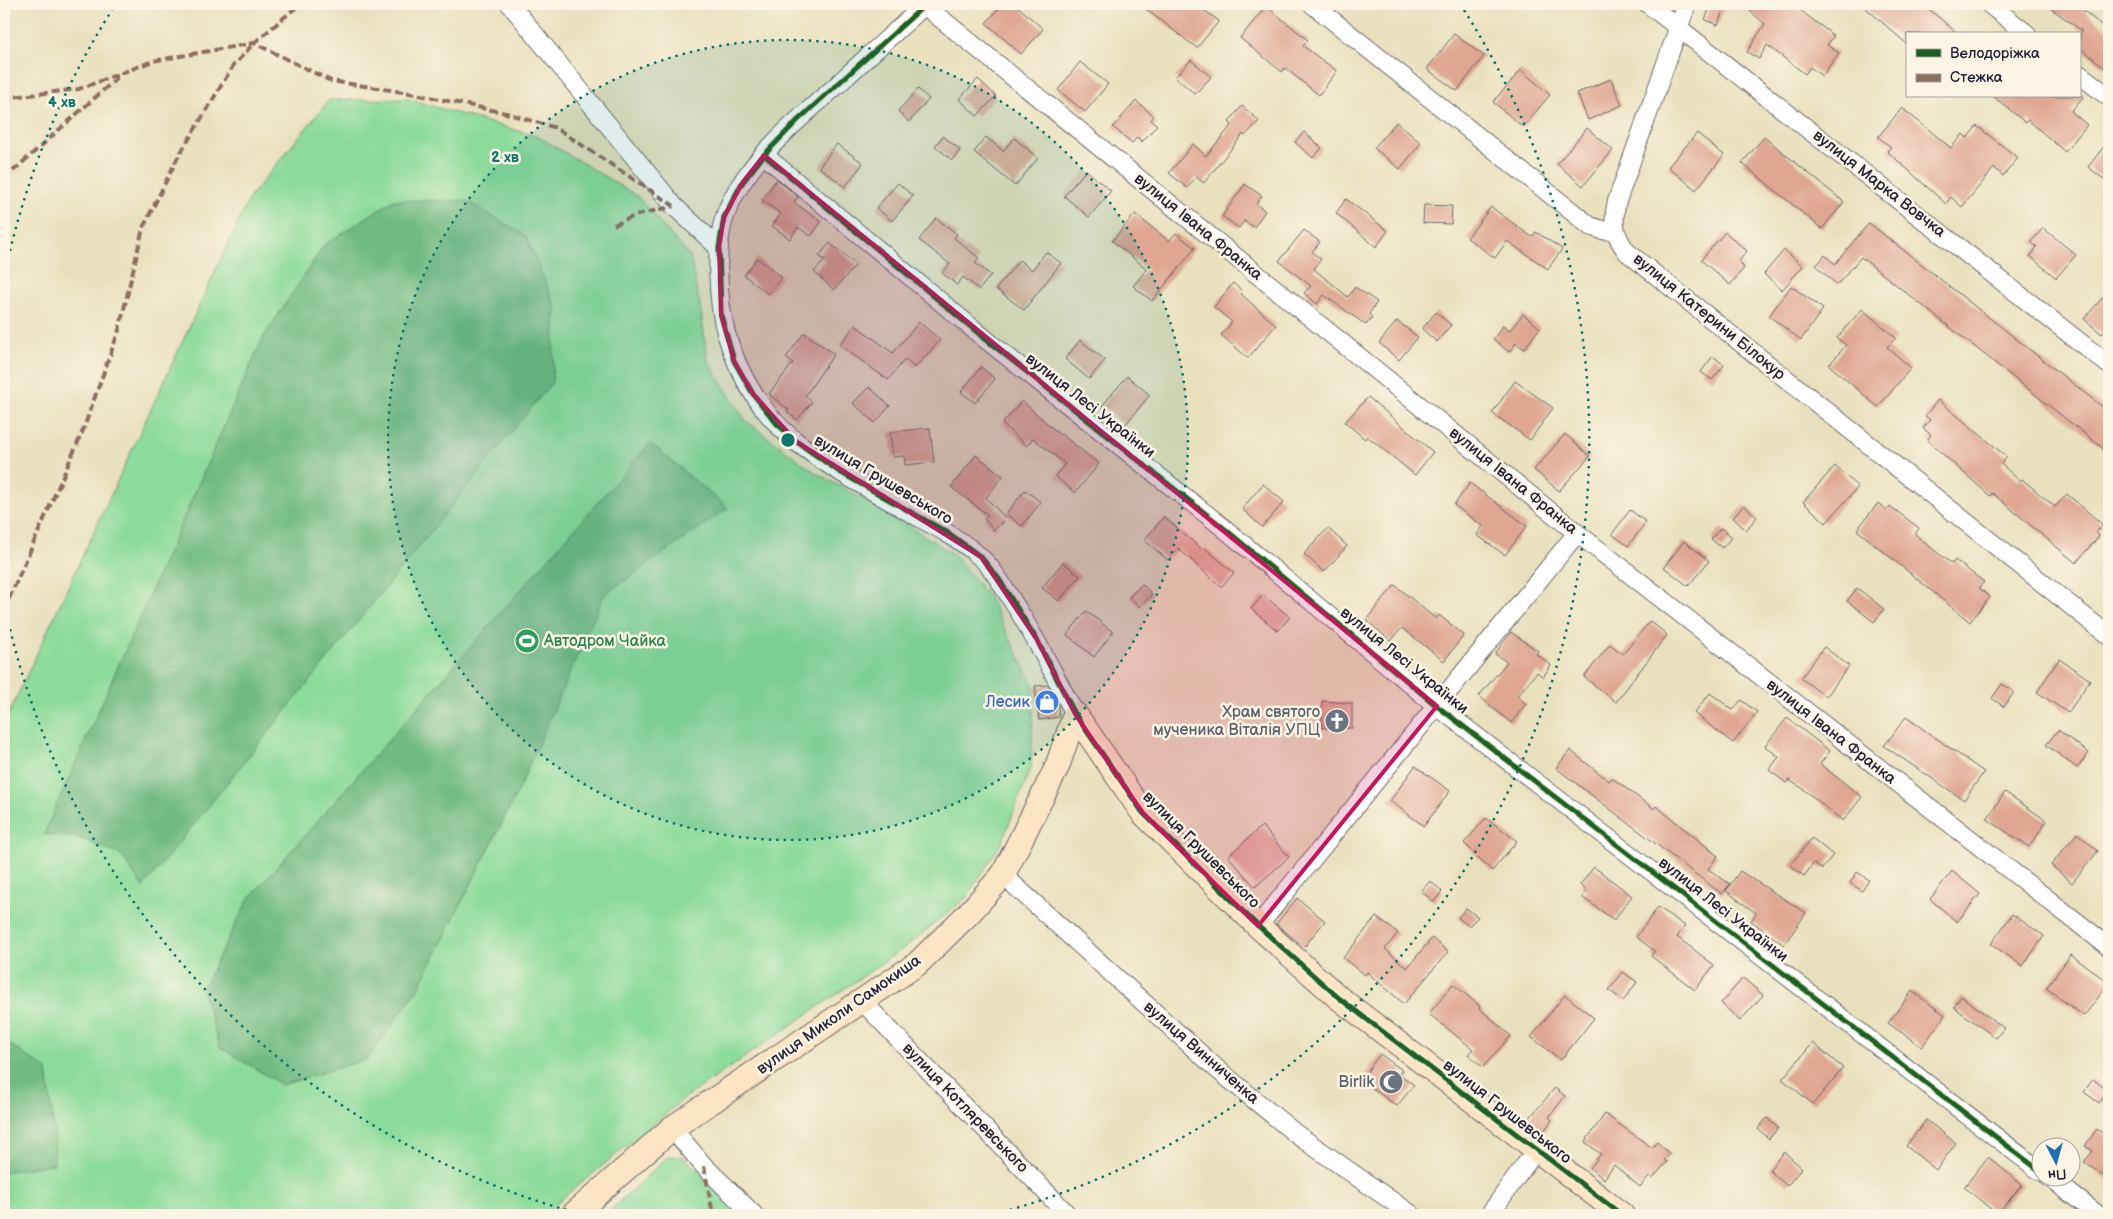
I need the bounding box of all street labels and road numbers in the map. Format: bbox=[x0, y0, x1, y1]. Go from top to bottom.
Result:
street label: вулиця Марка Вовчка bbox=[1809, 126, 1950, 242]
street label: вулиця Івана Франка bbox=[1130, 170, 1266, 285]
street label: вулиця Катерини Білокур bbox=[1629, 250, 1789, 384]
street label: вулиця Лесі Українки bbox=[1021, 349, 1159, 463]
street label: вулиця Івана Франка bbox=[1445, 424, 1581, 539]
street label: вулиця Грушевського bbox=[810, 431, 956, 529]
street label: вулиця Лесі Українки bbox=[1336, 603, 1472, 719]
street label: вулиця Івана Франка bbox=[1762, 676, 1900, 789]
street label: вулиця Грушевського bbox=[1138, 787, 1264, 913]
street label: вулиця Лесі Українки bbox=[1654, 853, 1792, 967]
street label: вулиця Миколи Самокиша bbox=[753, 951, 925, 1079]
street label: вулиця Винниченка bbox=[1140, 998, 1263, 1109]
street label: вулиця Котляревського bbox=[898, 1039, 1032, 1177]
street label: вулиця Грушевського bbox=[1439, 1056, 1575, 1168]

